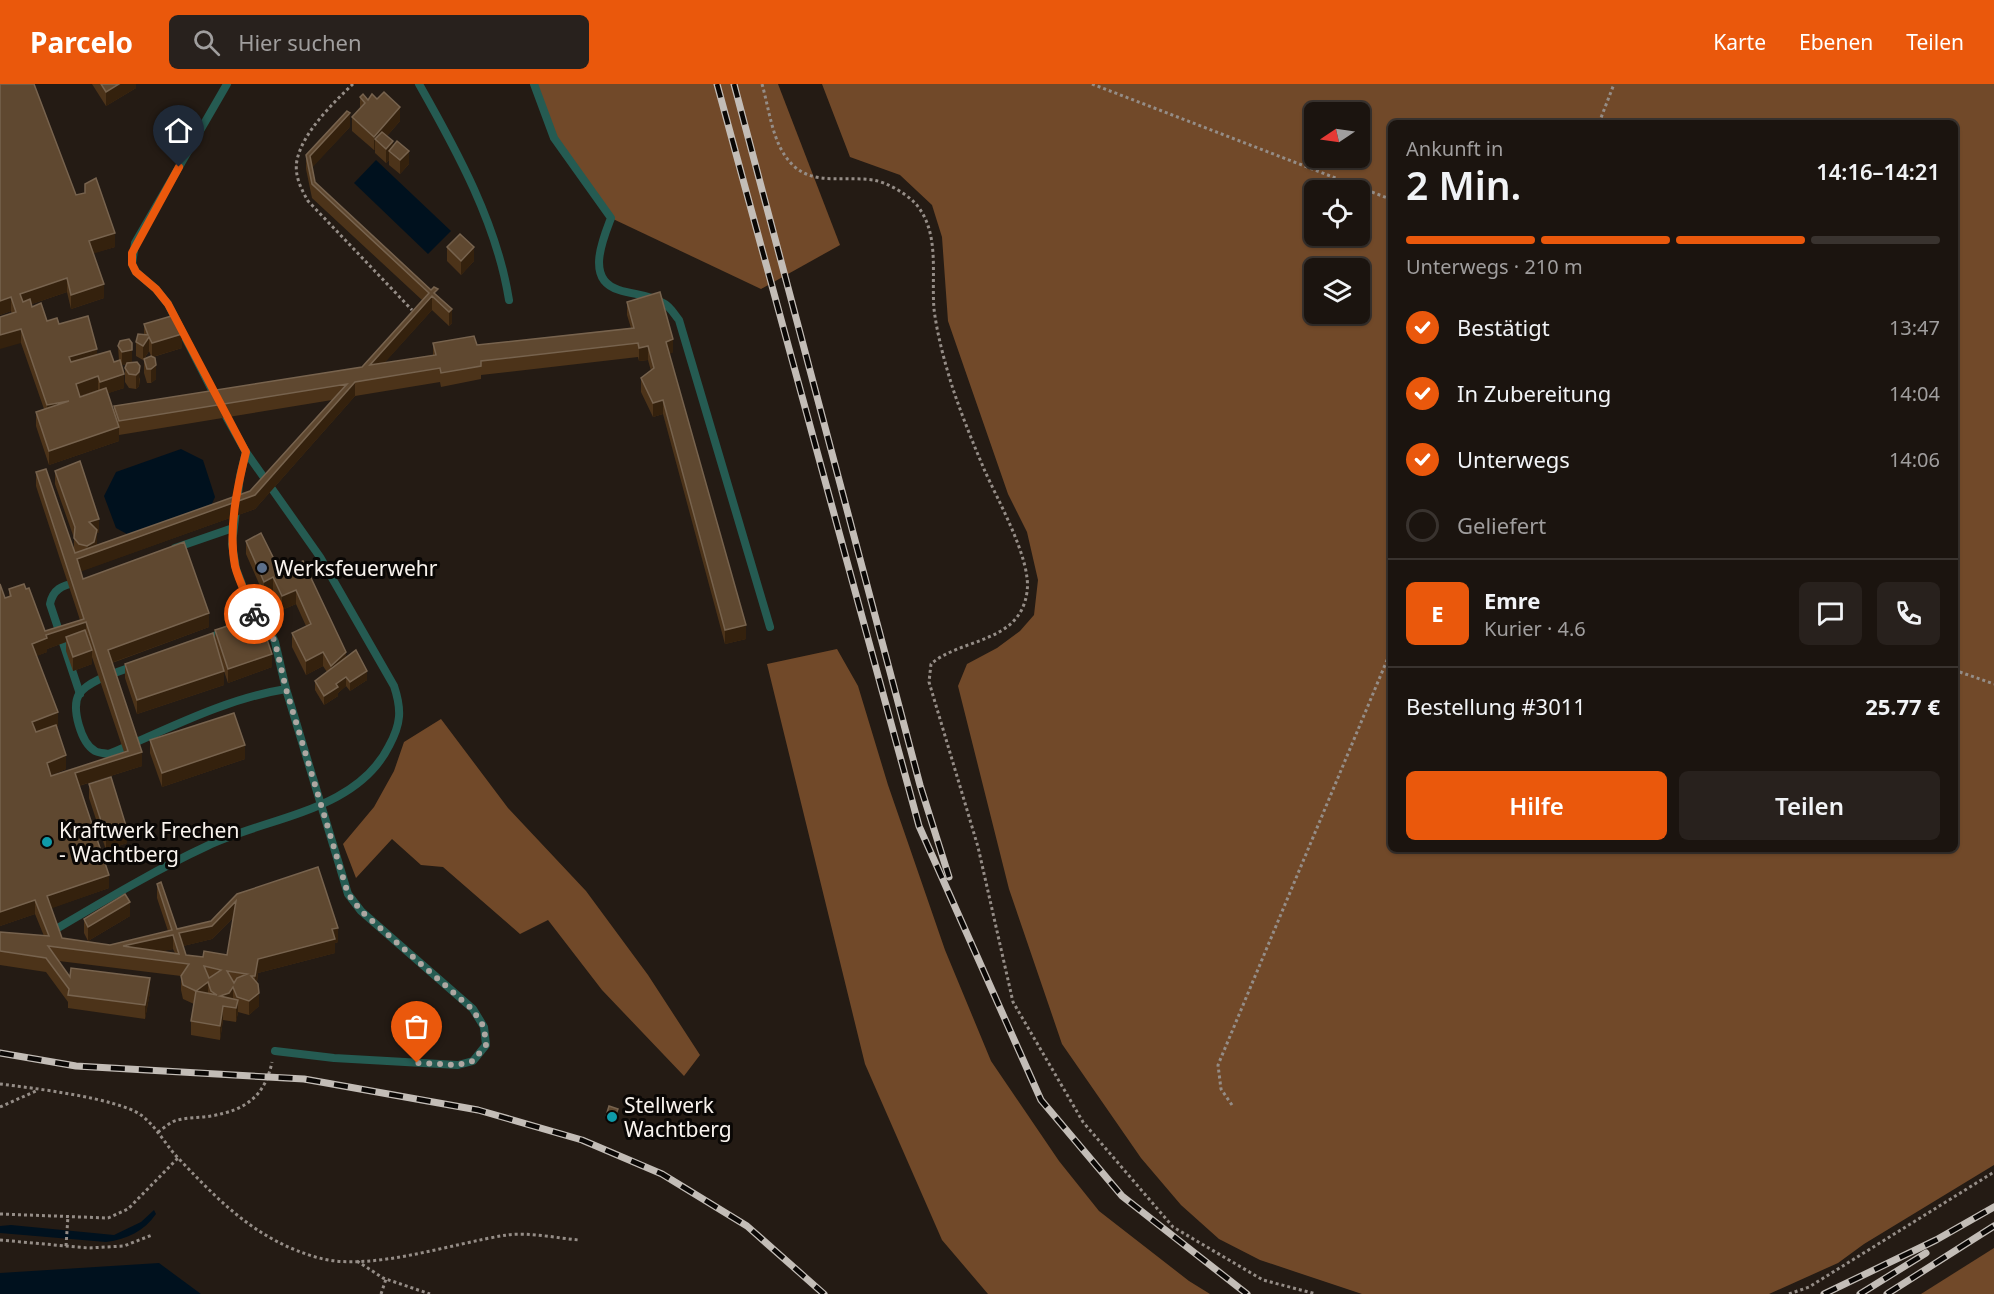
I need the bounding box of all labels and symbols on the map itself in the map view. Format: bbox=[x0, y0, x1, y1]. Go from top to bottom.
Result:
north arrow bbox=[1304, 102, 1370, 168]
pin bbox=[153, 105, 204, 167]
place label: Werksfeuerwehr bbox=[274, 554, 438, 582]
marker: Werksfeuerwehr bbox=[255, 561, 269, 575]
courier bbox=[224, 584, 284, 644]
place label: Kraftwerk Frechen - Wachtberg bbox=[59, 816, 239, 868]
marker: Kraftwerk Frechen - Wachtberg bbox=[40, 835, 54, 849]
pin bbox=[391, 1001, 442, 1063]
place label: Stellwerk Wachtberg bbox=[624, 1091, 732, 1143]
marker: Stellwerk Wachtberg bbox=[605, 1110, 619, 1124]

